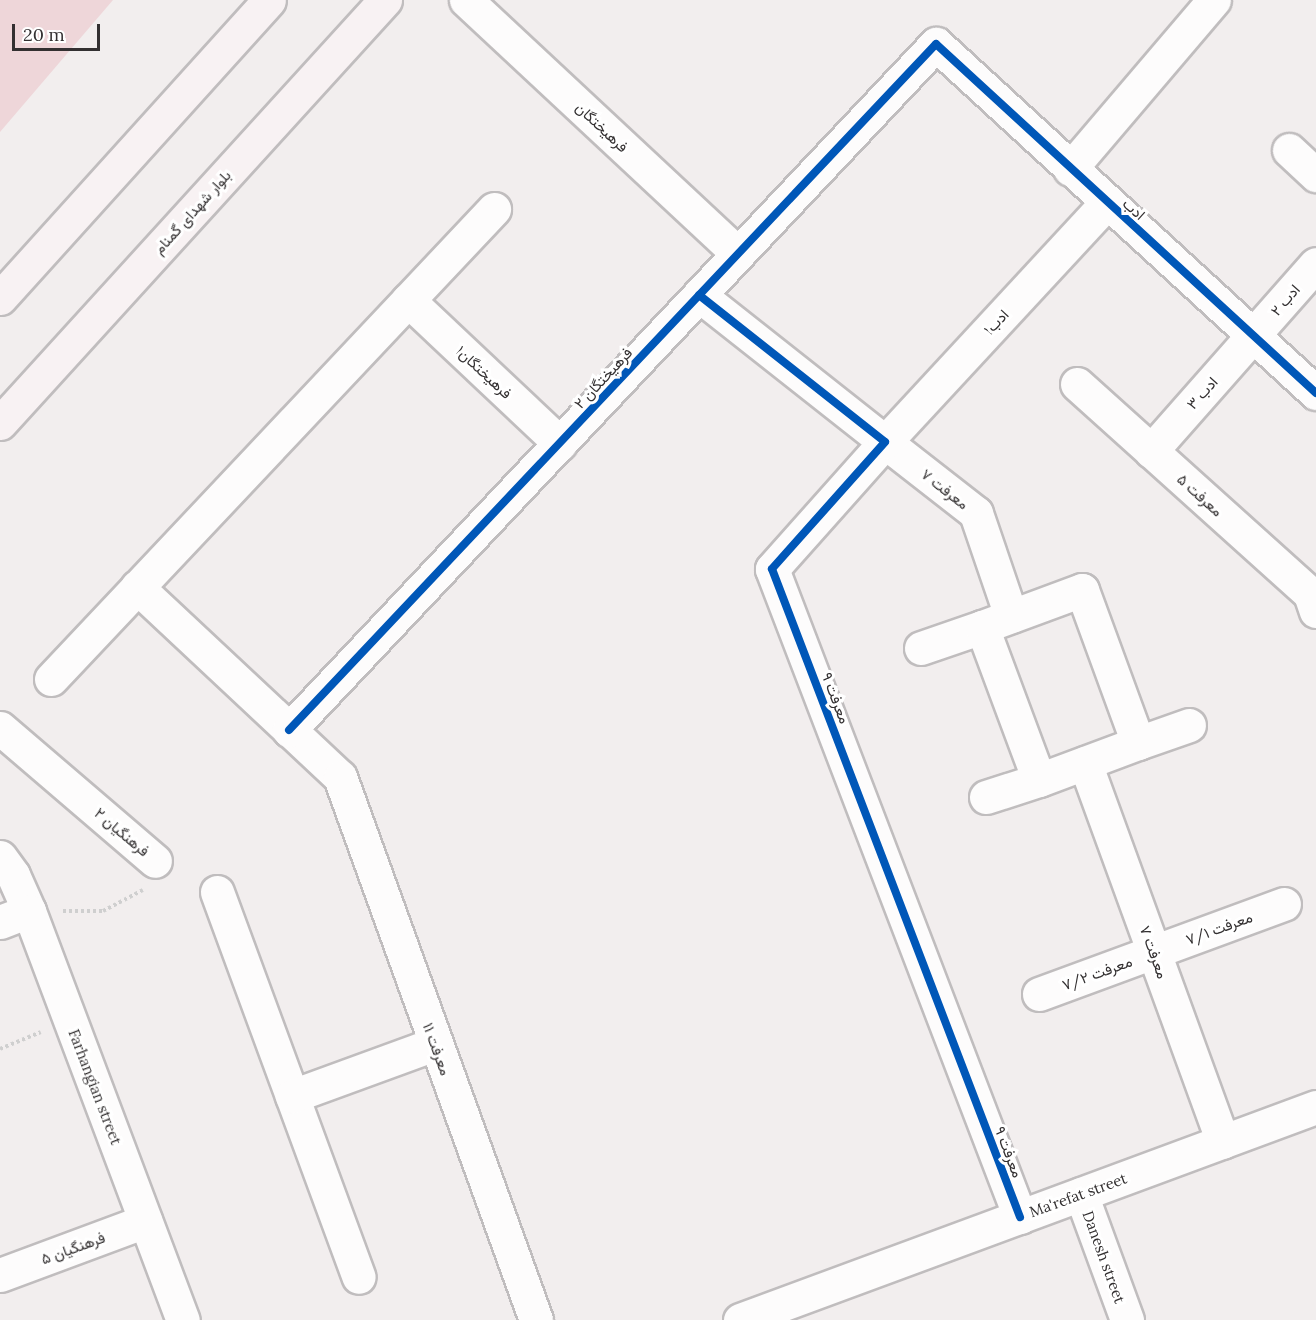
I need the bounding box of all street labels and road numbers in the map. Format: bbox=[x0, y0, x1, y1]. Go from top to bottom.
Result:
street label: فرهیختگان bbox=[572, 98, 632, 156]
street label: بلوار شهدای گمنام bbox=[150, 166, 234, 258]
street label: ادب bbox=[1119, 194, 1149, 224]
street label: ادب ۲ bbox=[1267, 281, 1303, 319]
street label: ادب۱ bbox=[980, 306, 1012, 338]
street label: فرهیختگان۱ bbox=[452, 342, 516, 402]
street label: فرهیختگان ۲ bbox=[570, 344, 636, 412]
street label: ادب ۳ bbox=[1183, 373, 1221, 413]
street label: معرفت ۷ bbox=[918, 465, 972, 513]
street label: معرفت ۵ bbox=[1174, 470, 1226, 520]
street label: معرفت ۹ bbox=[818, 670, 854, 726]
street label: فرهنگیان ۲ bbox=[91, 804, 153, 860]
street label: معرفت ۷/۱ bbox=[1183, 908, 1255, 948]
street label: معرفت ۷ bbox=[1136, 923, 1172, 981]
street label: معرفت ۷/۲ bbox=[1060, 952, 1134, 994]
street label: معرفت ۱۱ bbox=[419, 1020, 455, 1078]
street label: Farhangian street bbox=[65, 1027, 125, 1147]
street label: معرفت ۹ bbox=[991, 1124, 1027, 1180]
street label: Ma'refat street bbox=[1027, 1169, 1129, 1221]
street label: Danesh street bbox=[1079, 1208, 1129, 1306]
street label: فرهنگیان ۵ bbox=[38, 1228, 108, 1268]

